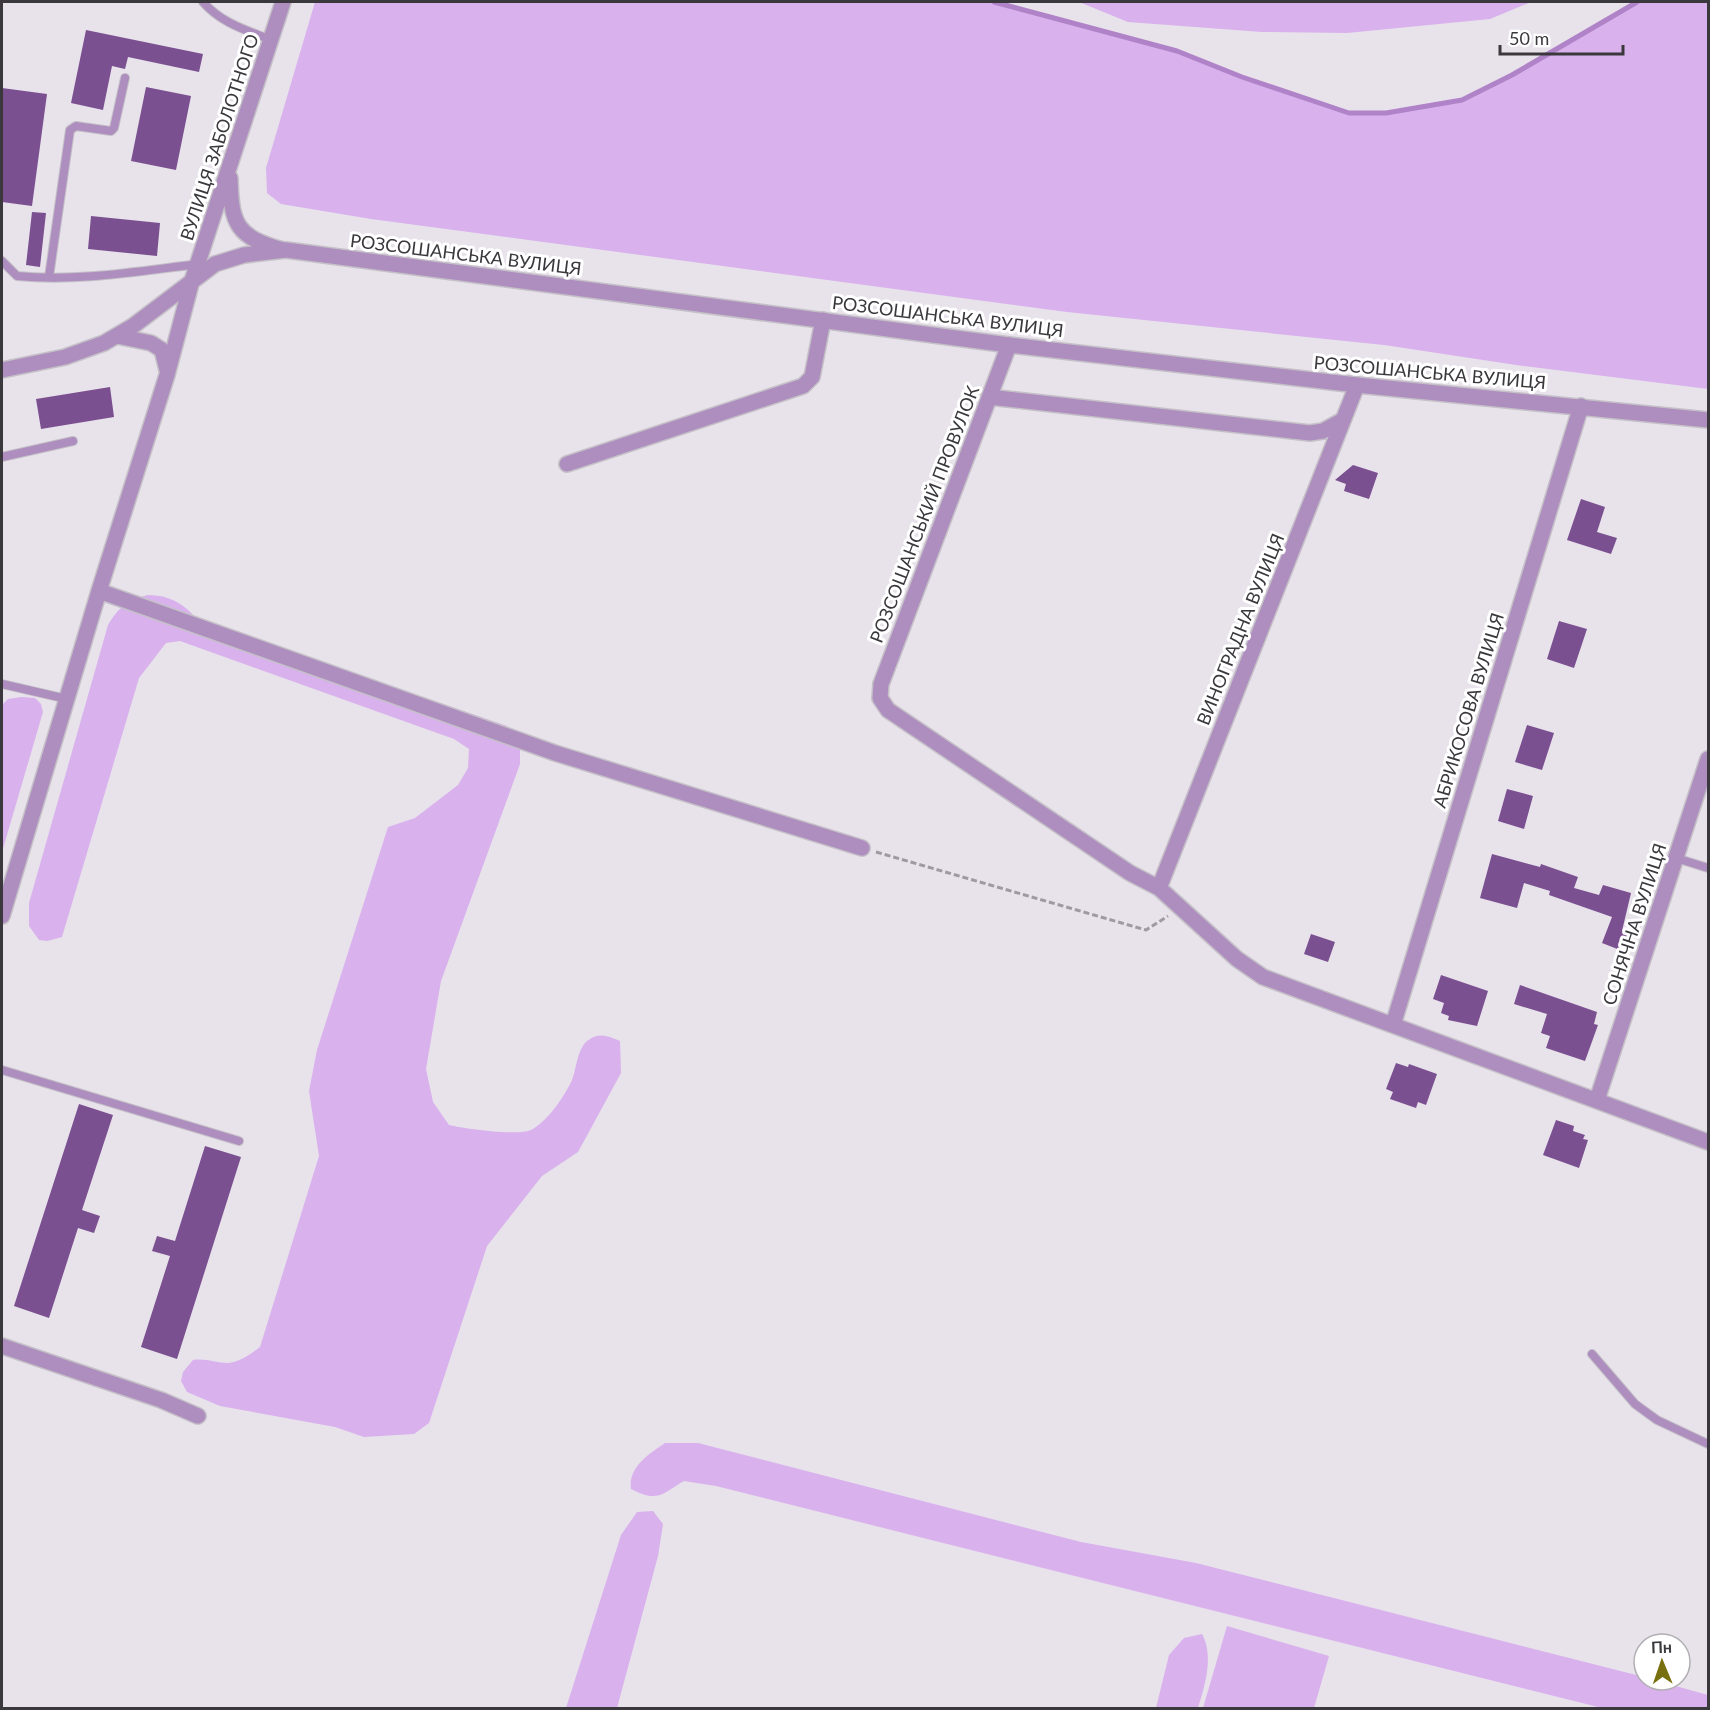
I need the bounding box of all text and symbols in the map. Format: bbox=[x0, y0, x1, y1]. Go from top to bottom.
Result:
scale bar bbox=[1500, 18, 1623, 56]
text: 50 m bbox=[1509, 27, 1549, 49]
street label: ВУЛИЦЯ ЗАБОЛОТНОГО bbox=[175, 31, 263, 243]
street label: РОЗСОШАНСЬКА ВУЛИЦЯ bbox=[349, 229, 583, 279]
street label: РОЗСОШАНСЬКА ВУЛИЦЯ bbox=[831, 291, 1065, 341]
street label: РОЗСОШАНСЬКА ВУЛИЦЯ bbox=[1313, 351, 1547, 393]
street label: РОЗСОШАНСЬКИЙ ПРОВУЛОК bbox=[865, 382, 983, 646]
street label: ВИНОГРАДНА ВУЛИЦЯ bbox=[1191, 530, 1289, 728]
street label: АБРИКОСОВА ВУЛИЦЯ bbox=[1428, 610, 1508, 810]
street label: СОНЯЧНА ВУЛИЦЯ bbox=[1597, 840, 1671, 1008]
north arrow bbox=[1632, 1632, 1692, 1692]
text: Пн bbox=[1651, 1637, 1672, 1656]

